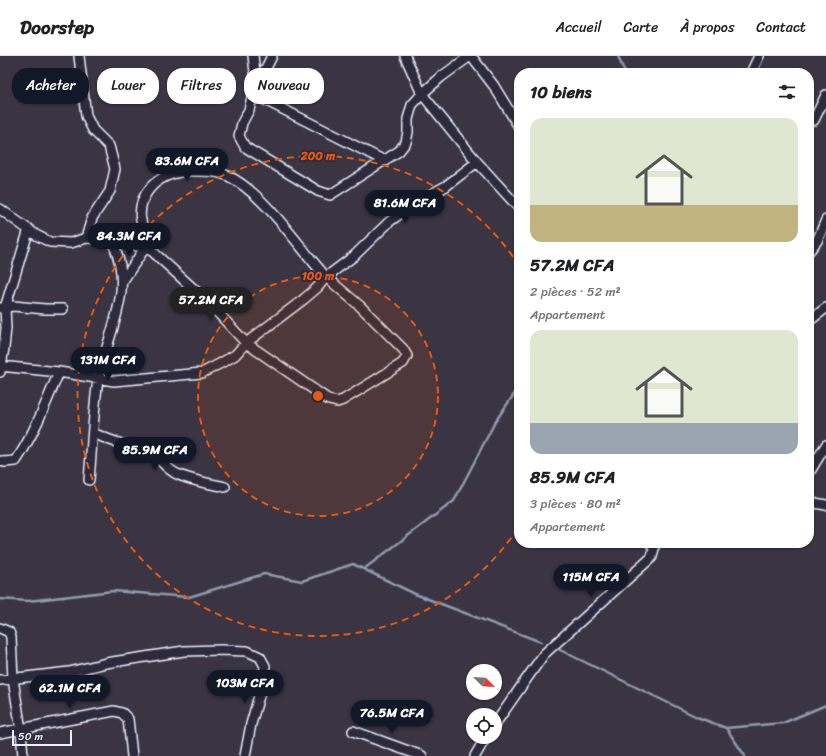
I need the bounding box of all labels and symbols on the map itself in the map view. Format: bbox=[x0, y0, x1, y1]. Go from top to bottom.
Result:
text: 200 m bbox=[300, 145, 336, 167]
pin: 83.6M CFA bbox=[141, 148, 233, 182]
pin: 81.6M CFA bbox=[359, 190, 451, 224]
pin: 84.3M CFA bbox=[83, 223, 175, 257]
text: 100 m bbox=[302, 265, 335, 287]
pin: 57.2M CFA bbox=[165, 287, 257, 321]
pin: 131M CFA bbox=[67, 347, 149, 381]
centre of rings bbox=[311, 389, 325, 403]
pin: 85.9M CFA bbox=[109, 437, 201, 471]
pin: 115M CFA bbox=[550, 564, 632, 598]
north arrow bbox=[466, 664, 502, 700]
pin: 103M CFA bbox=[204, 670, 286, 704]
pin: 62.1M CFA bbox=[24, 675, 116, 709]
pin: 76.5M CFA bbox=[346, 700, 438, 734]
scale bar bbox=[12, 728, 72, 747]

